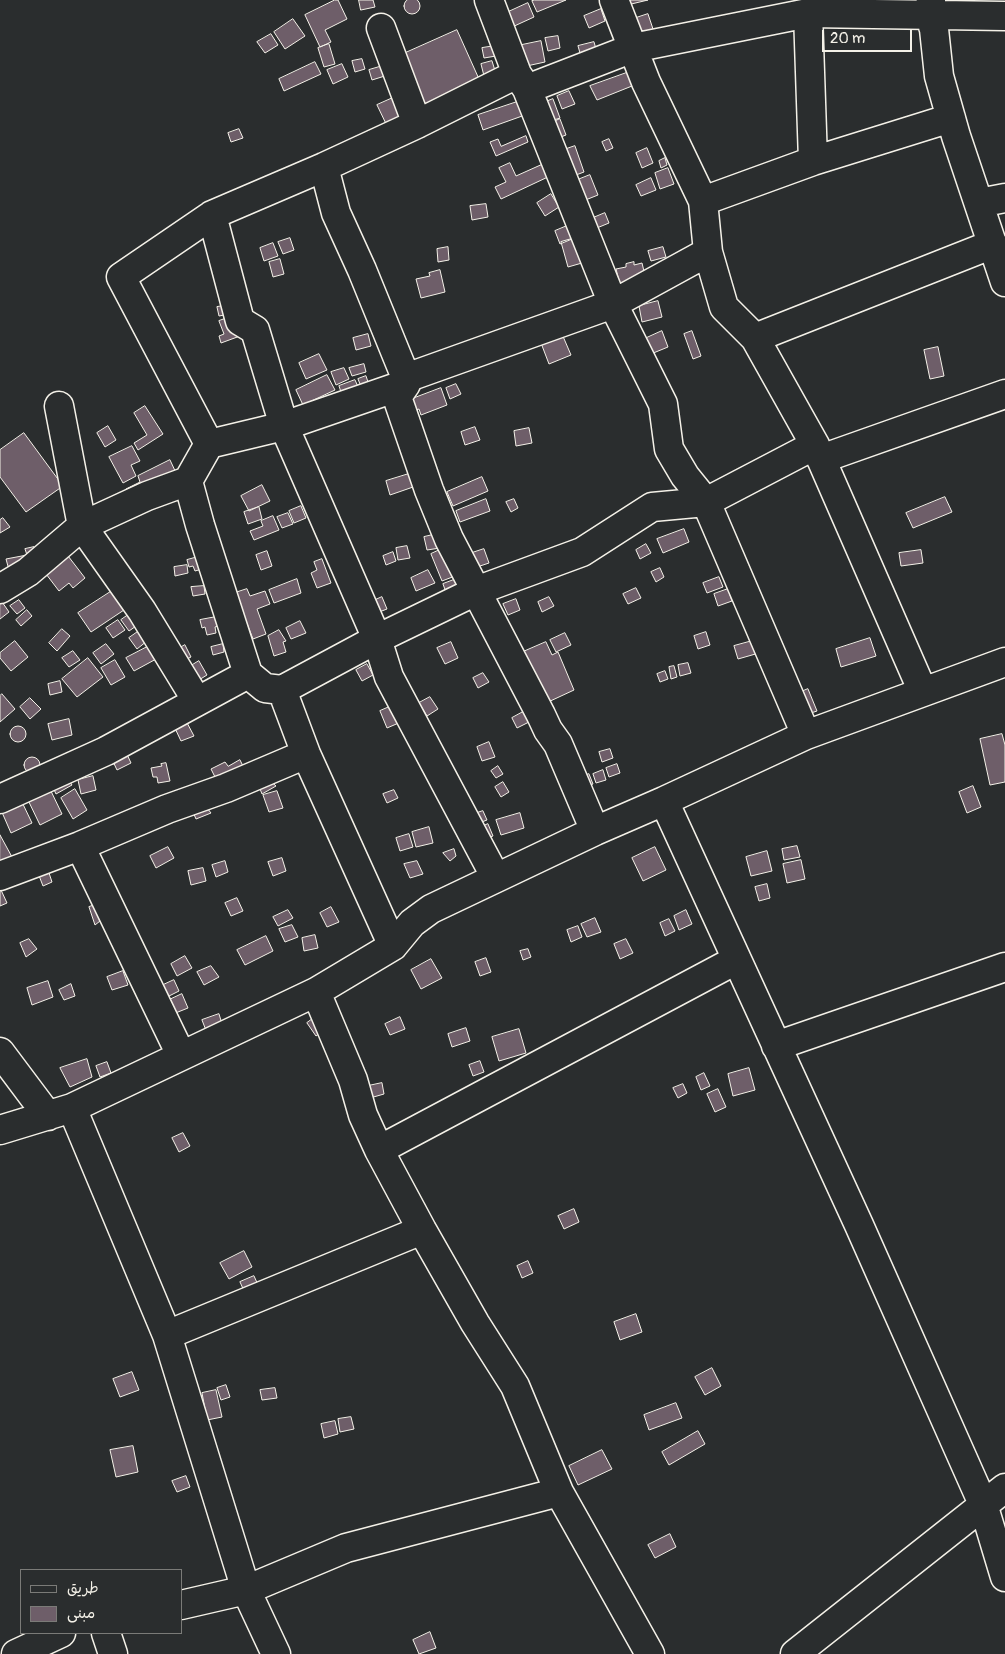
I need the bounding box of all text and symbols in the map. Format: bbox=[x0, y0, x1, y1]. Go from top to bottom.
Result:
scale bar bbox=[825, 20, 915, 52]
text: 20 m bbox=[830, 29, 865, 48]
legend bbox=[20, 1569, 182, 1634]
text: طريق bbox=[67, 1579, 99, 1598]
text: مبنى bbox=[67, 1604, 95, 1623]

